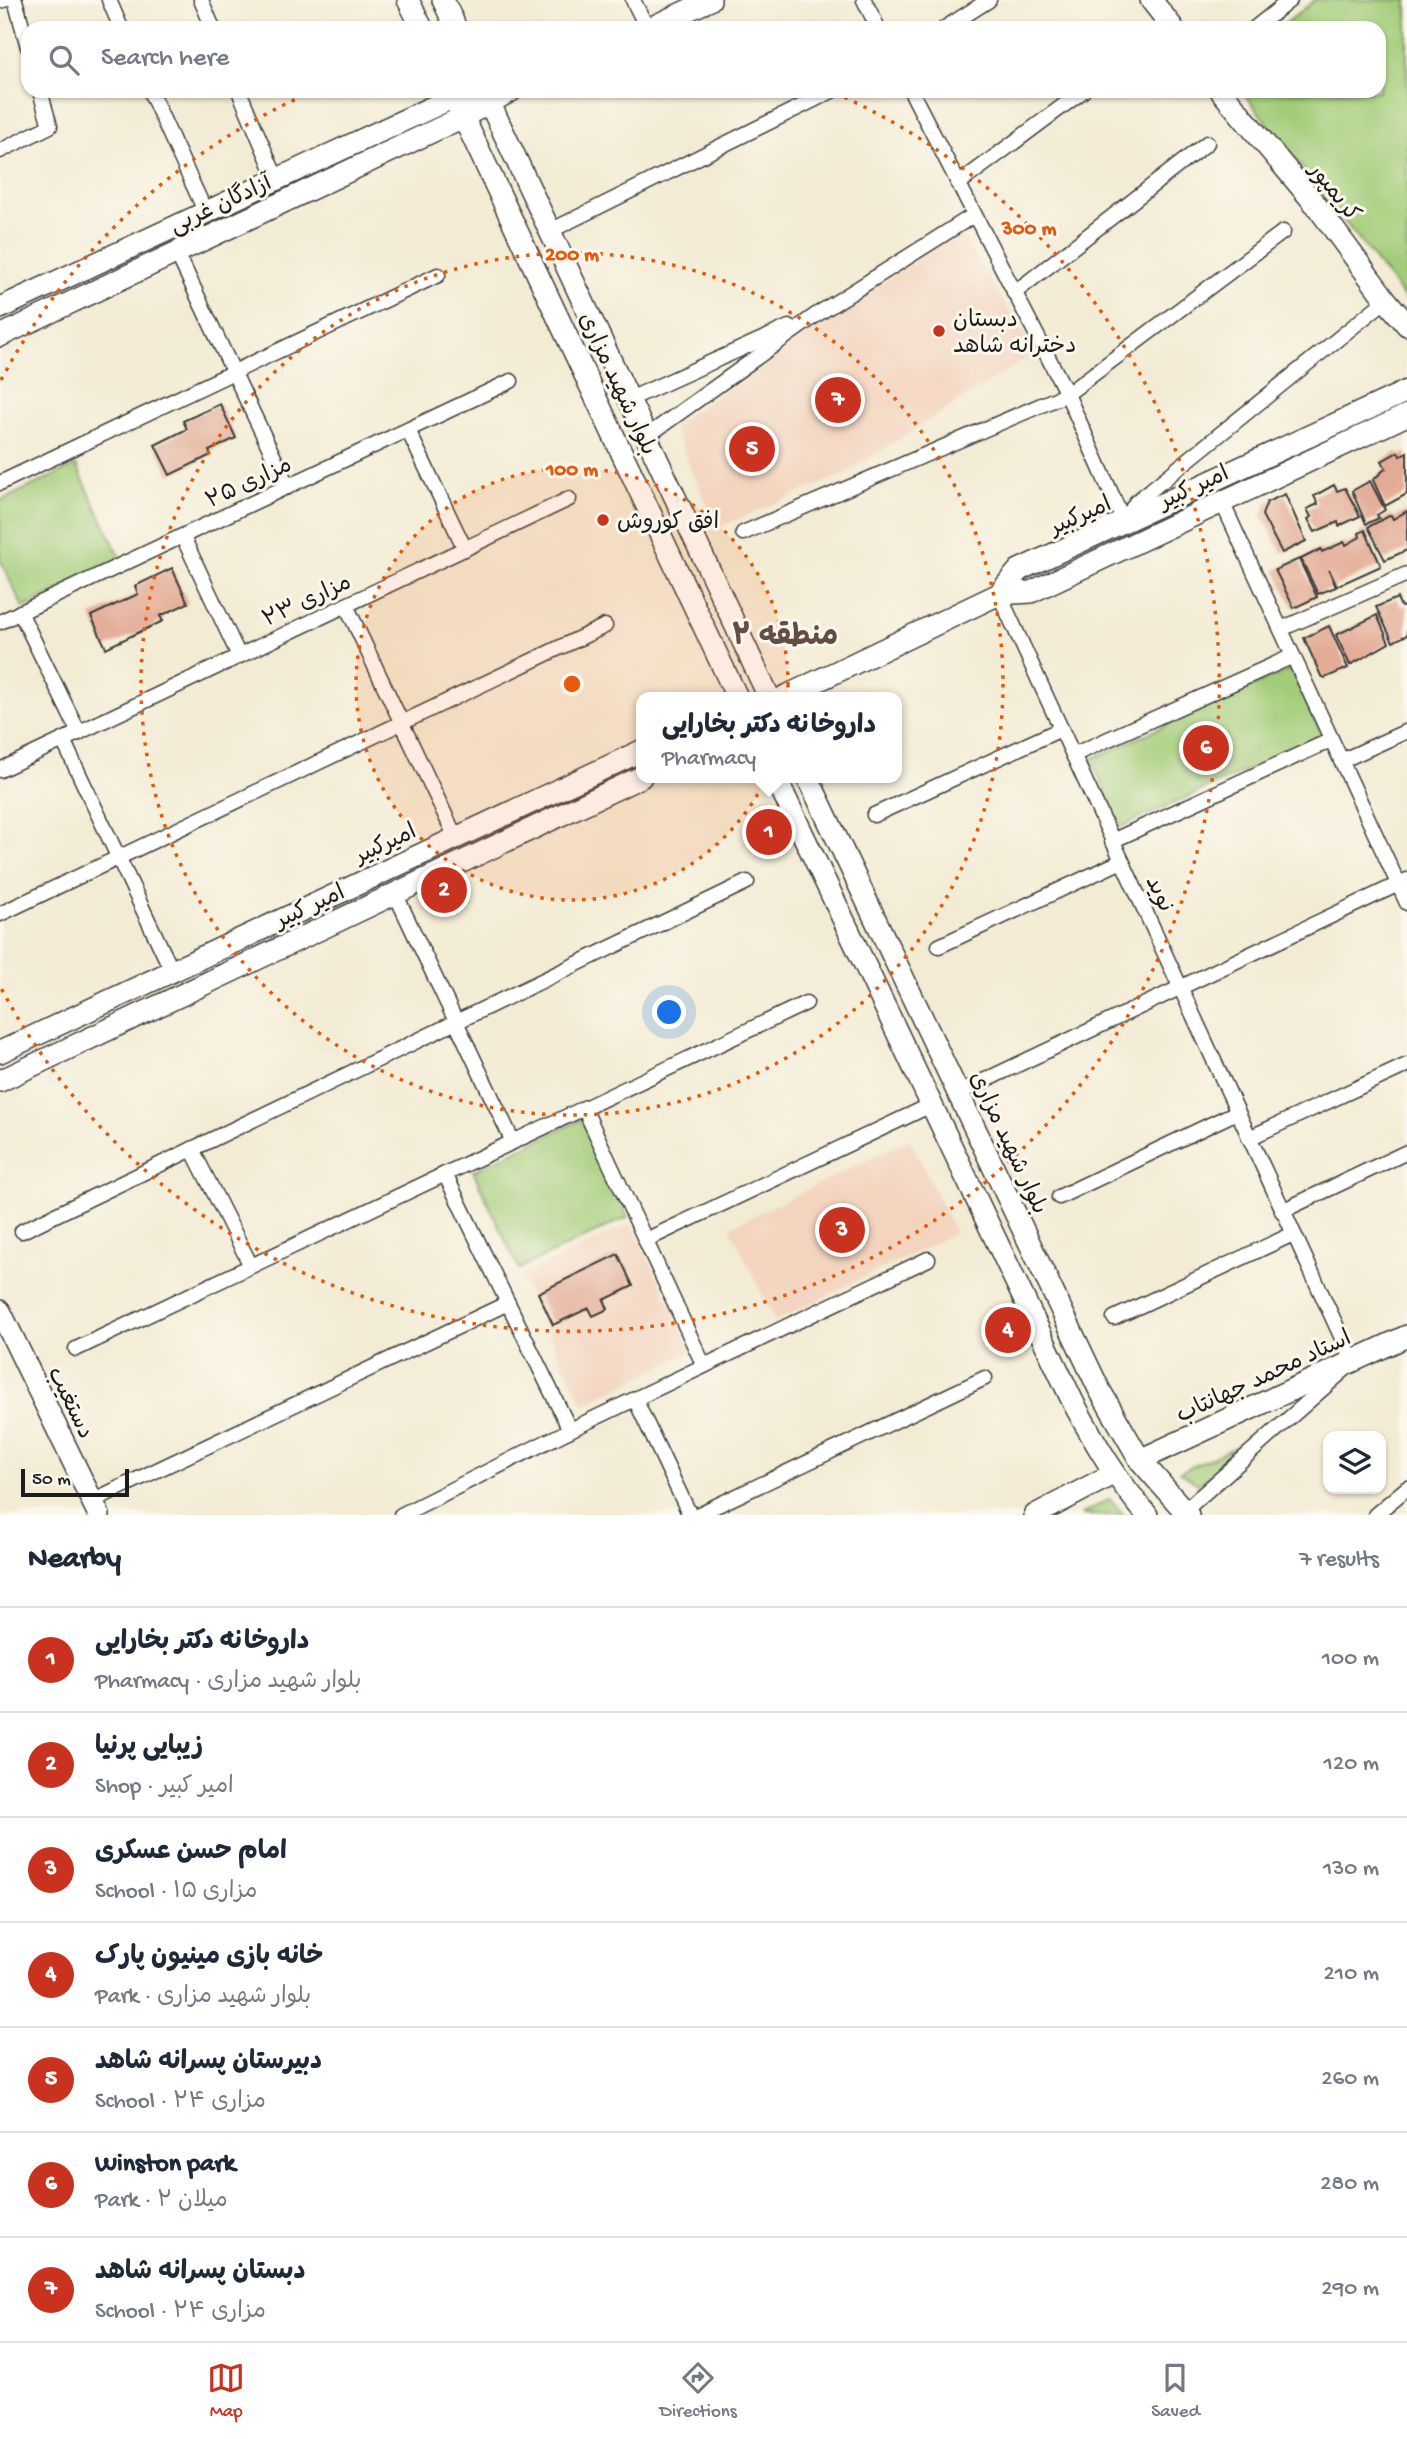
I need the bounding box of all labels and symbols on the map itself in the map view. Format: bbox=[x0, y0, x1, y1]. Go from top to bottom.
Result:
street label: کریمپور bbox=[1301, 157, 1365, 228]
street label: آزادگان غربی bbox=[165, 168, 278, 242]
text: 300 m bbox=[1001, 218, 1056, 243]
text: 200 m bbox=[545, 244, 599, 269]
place label: دبستان دخترانه شاهد bbox=[953, 308, 1076, 361]
street label: بلوار شهید مزاری bbox=[571, 309, 661, 460]
marker: دبستان دخترانه شاهد bbox=[931, 323, 947, 339]
pin: 7 bbox=[815, 374, 861, 426]
pin: 5 bbox=[729, 423, 775, 475]
street label: مزاری ۲۵ bbox=[202, 453, 297, 516]
text: 100 m bbox=[545, 459, 598, 484]
street label: امیر کبیر bbox=[1153, 461, 1234, 518]
street label: امیرکبیر bbox=[1045, 492, 1116, 543]
place label: افق کوروش bbox=[617, 510, 719, 537]
marker: افق کوروش bbox=[595, 512, 611, 528]
street label: مزاری ۲۳ bbox=[259, 570, 356, 634]
district label: منطقه ۲ bbox=[732, 621, 838, 656]
centre of rings bbox=[560, 672, 584, 696]
pin: 6 bbox=[1183, 722, 1229, 774]
pin: 1 bbox=[746, 806, 792, 858]
street label: امیرکبیر bbox=[350, 819, 421, 872]
pin: 2 bbox=[421, 864, 467, 916]
street label: نوید bbox=[1138, 872, 1178, 917]
street label: امیر کبیر bbox=[269, 880, 350, 937]
your location bbox=[652, 995, 686, 1029]
street label: بلوار شهید مزاری bbox=[962, 1068, 1052, 1219]
pin: 3 bbox=[819, 1204, 865, 1256]
pin: 4 bbox=[985, 1304, 1031, 1356]
street label: استاد محمد جهانتاب bbox=[1173, 1326, 1356, 1431]
street label: دستغیب bbox=[40, 1363, 98, 1444]
scale bar bbox=[21, 1466, 130, 1498]

